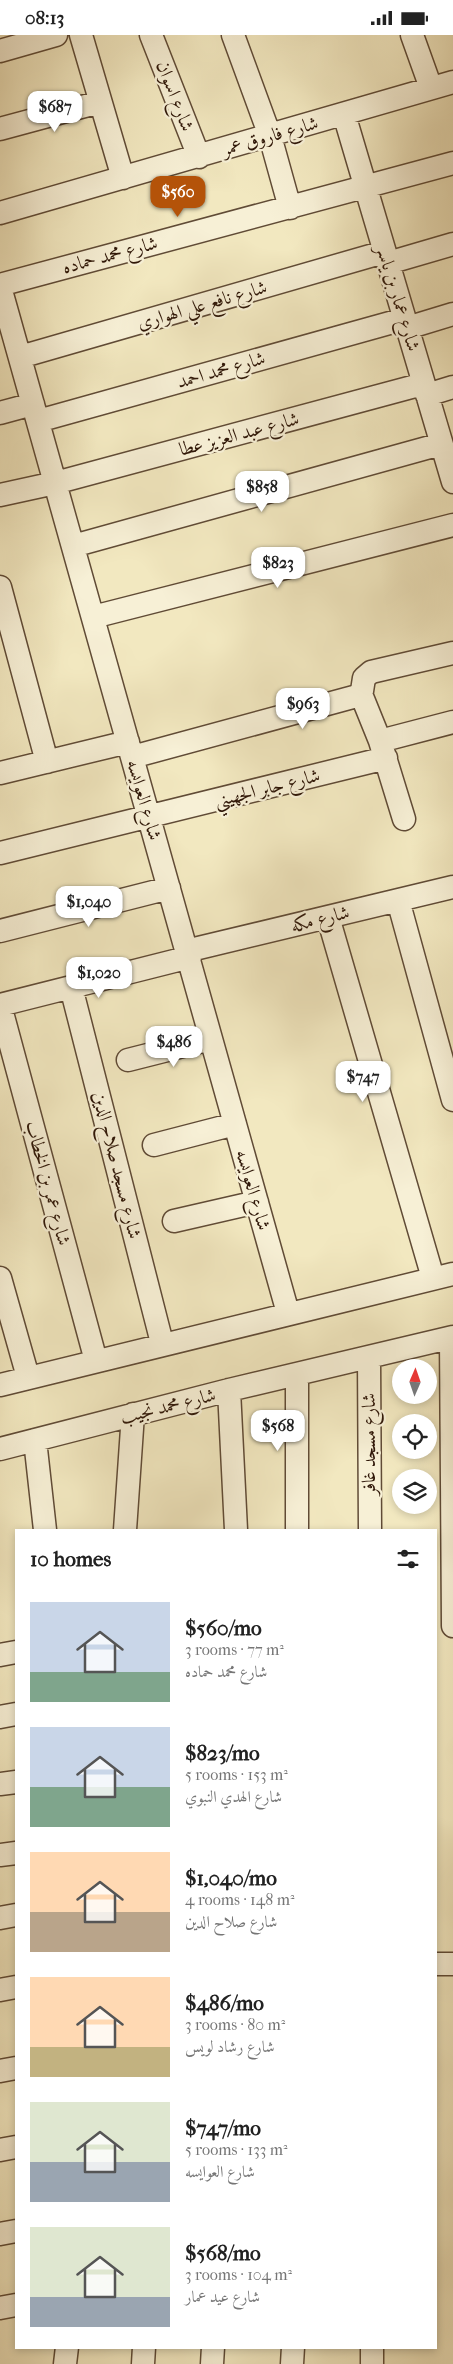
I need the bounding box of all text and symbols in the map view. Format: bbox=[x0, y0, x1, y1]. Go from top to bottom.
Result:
text: 08:13 bbox=[25, 7, 64, 29]
street label: شارع اسوان bbox=[148, 58, 198, 136]
pin: $687 bbox=[25, 91, 85, 133]
text: $687 bbox=[38, 97, 72, 116]
street label: شارع فاروق عمر bbox=[217, 112, 322, 165]
pin: $560 bbox=[148, 175, 208, 218]
text: $560 bbox=[161, 182, 195, 201]
street label: شارع محمد حماده bbox=[60, 232, 161, 282]
street label: شارع عمار بن ياسر bbox=[367, 240, 425, 355]
street label: شارع نافع علي الهواري bbox=[135, 276, 271, 341]
street label: شارع محمد احمد bbox=[174, 347, 269, 397]
street label: شارع عبد العزيز عطا bbox=[177, 407, 302, 464]
pin: $858 bbox=[232, 471, 292, 513]
text: $858 bbox=[246, 477, 278, 496]
pin: $823 bbox=[248, 547, 308, 589]
text: $823 bbox=[262, 553, 294, 572]
pin: $963 bbox=[273, 687, 333, 730]
text: $963 bbox=[287, 694, 319, 713]
street label: شارع العوايسه bbox=[118, 757, 166, 844]
street label: شارع جابر الجهيني bbox=[212, 764, 324, 819]
pin: $1,040 bbox=[48, 885, 130, 928]
text: $1,040 bbox=[67, 892, 111, 911]
street label: شارع مكه bbox=[288, 901, 353, 941]
pin: $1,020 bbox=[58, 957, 140, 999]
text: $1,020 bbox=[77, 963, 121, 982]
pin: $486 bbox=[144, 1025, 204, 1068]
text: $486 bbox=[157, 1032, 191, 1051]
pin: $747 bbox=[333, 1061, 393, 1103]
text: $747 bbox=[347, 1067, 379, 1086]
street label: شارع مسجد صلاح الدين bbox=[82, 1089, 146, 1242]
street label: شارع عمر بن الخطاب bbox=[17, 1118, 75, 1249]
street label: شارع العوايسه bbox=[227, 1147, 275, 1234]
north arrow bbox=[392, 1359, 438, 1404]
map controls bbox=[392, 1359, 437, 1514]
street label: شارع محمد نجيب bbox=[118, 1384, 219, 1432]
street label: شارع مسجد غافر bbox=[358, 1393, 384, 1497]
pin: $568 bbox=[248, 1409, 308, 1452]
button: locate bbox=[392, 1414, 437, 1459]
text: $568 bbox=[262, 1416, 294, 1435]
button: layers bbox=[392, 1469, 437, 1514]
icon: filters bbox=[394, 1545, 422, 1573]
text: 10 homes bbox=[30, 1547, 111, 1571]
text: $560/mo bbox=[185, 1616, 262, 1640]
icon: home bbox=[70, 1622, 130, 1682]
text: 3 rooms · 77 m² bbox=[185, 1640, 284, 1659]
text: شارع محمد حماده bbox=[185, 1662, 267, 1681]
text: $823/mo bbox=[185, 1741, 260, 1765]
icon: home bbox=[70, 1747, 130, 1807]
text: 5 rooms · 153 m² bbox=[185, 1765, 288, 1784]
text: شارع الهدي النبوي bbox=[185, 1787, 282, 1806]
text: $1,040/mo bbox=[185, 1866, 277, 1890]
icon: home bbox=[70, 1872, 130, 1932]
text: 4 rooms · 148 m² bbox=[185, 1890, 294, 1909]
text: شارع صلاح الدين bbox=[185, 1912, 277, 1931]
text: $486/mo bbox=[185, 1991, 264, 2015]
icon: home bbox=[70, 1997, 130, 2057]
text: 3 rooms · 80 m² bbox=[185, 2015, 285, 2034]
text: شارع رشاد لويس bbox=[185, 2037, 275, 2056]
text: $747/mo bbox=[185, 2116, 261, 2140]
icon: home bbox=[70, 2122, 130, 2182]
text: 5 rooms · 133 m² bbox=[185, 2140, 288, 2159]
text: شارع العوايسه bbox=[185, 2162, 255, 2181]
text: $568/mo bbox=[185, 2241, 261, 2265]
icon: home bbox=[70, 2247, 130, 2307]
text: 3 rooms · 104 m² bbox=[185, 2265, 292, 2284]
text: شارع عيد عمار bbox=[185, 2287, 260, 2306]

